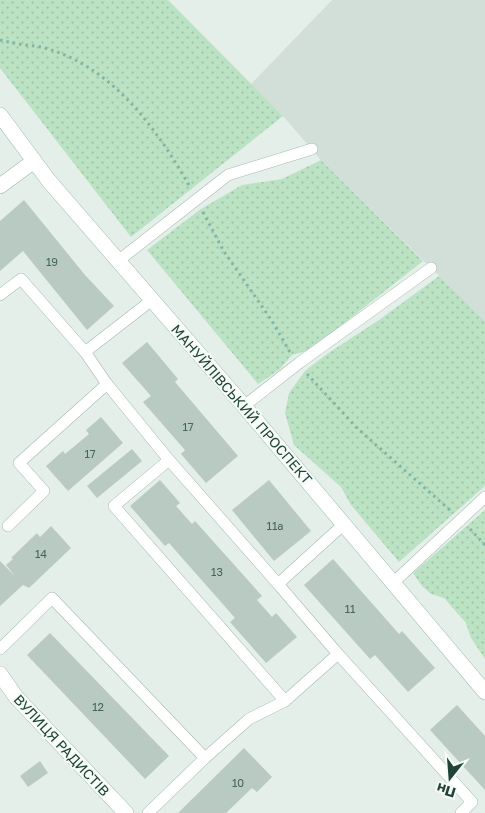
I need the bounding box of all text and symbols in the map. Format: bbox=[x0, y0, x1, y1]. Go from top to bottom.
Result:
house number: 19 bbox=[46, 255, 58, 268]
street label: МАНУЙЛІВСЬКИЙ ПРОСПЕКТ bbox=[168, 321, 316, 488]
house number: 17 bbox=[182, 420, 194, 433]
house number: 17 bbox=[84, 447, 96, 460]
house number: 11а bbox=[267, 519, 283, 532]
house number: 14 bbox=[35, 547, 47, 560]
house number: 13 bbox=[211, 565, 223, 578]
house number: 11 bbox=[345, 602, 355, 615]
street label: ВУЛИЦЯ РАДИСТІВ bbox=[11, 691, 113, 799]
house number: 12 bbox=[92, 700, 104, 713]
north arrow bbox=[425, 753, 475, 803]
house number: 10 bbox=[232, 776, 244, 789]
text: Пн bbox=[434, 780, 458, 802]

